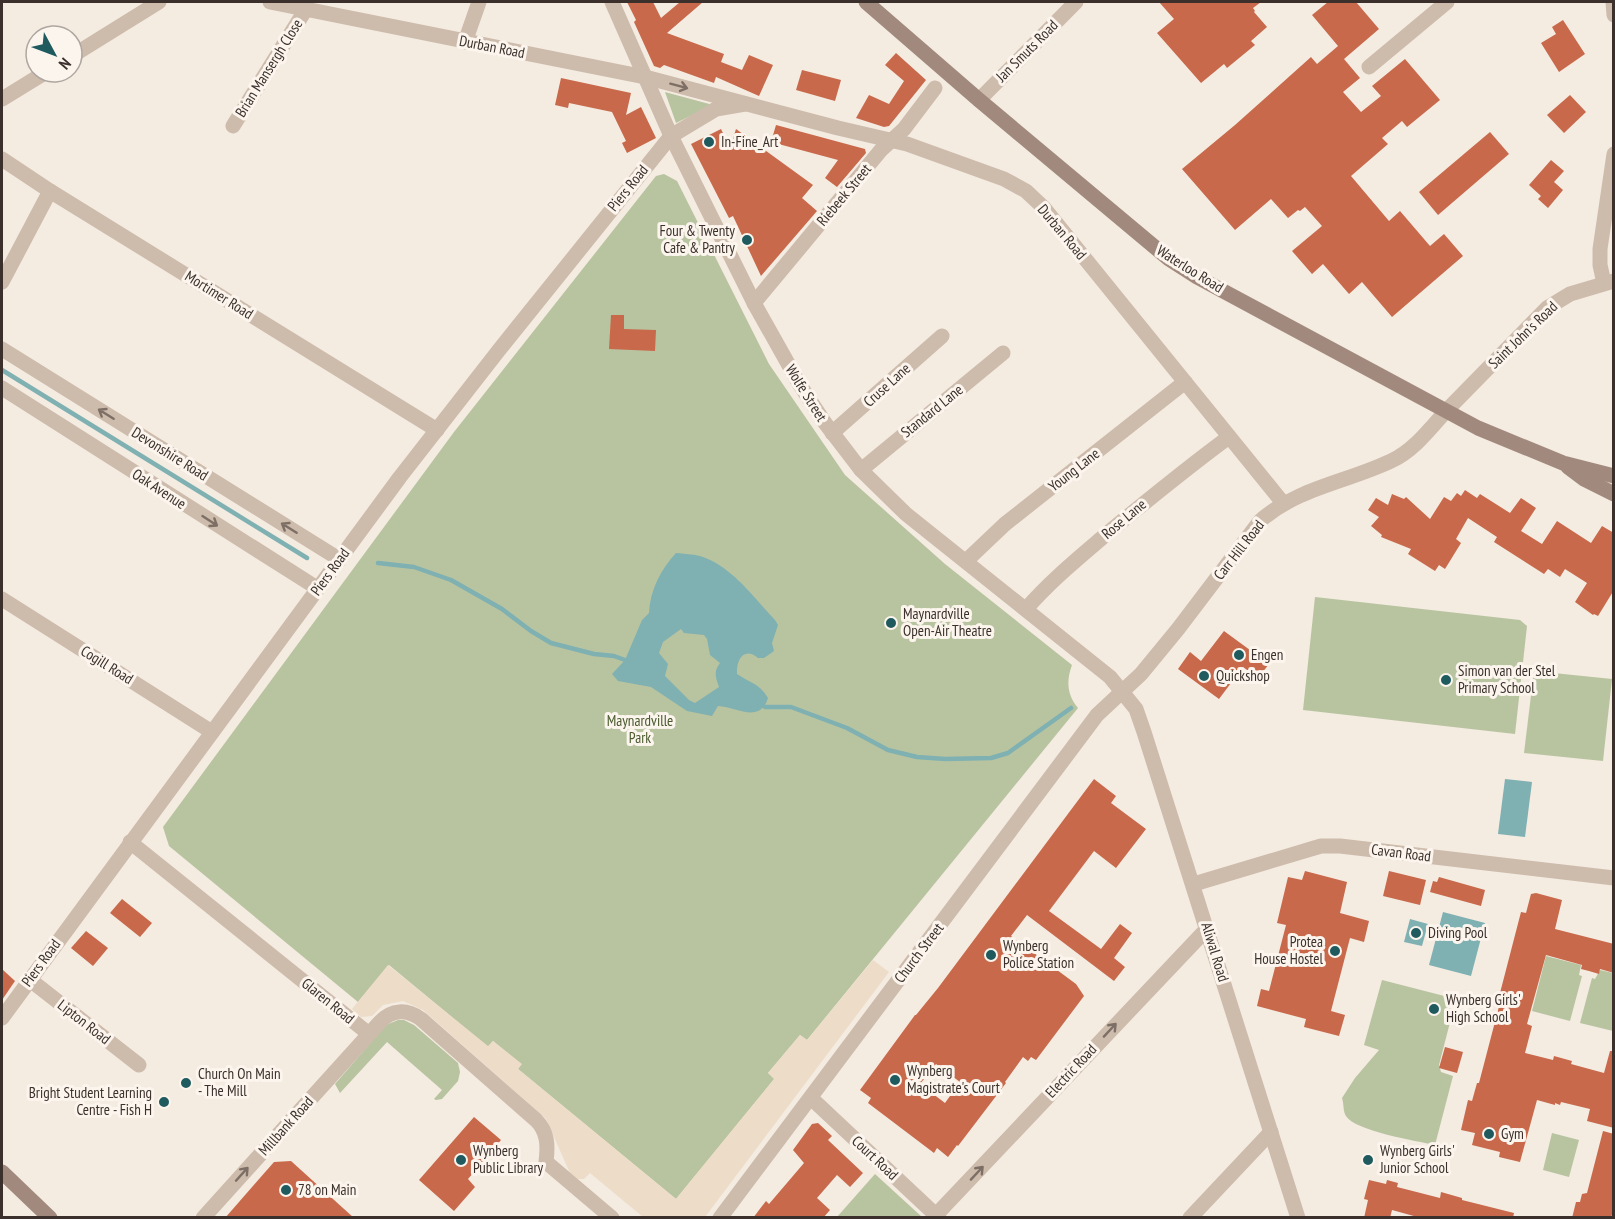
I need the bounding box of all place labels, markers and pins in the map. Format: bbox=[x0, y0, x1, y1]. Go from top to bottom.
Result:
place label: In-Fine_Art bbox=[721, 132, 778, 151]
marker: In-Fine_Art bbox=[702, 135, 716, 149]
place label: Four & Twenty Cafe & Pantry bbox=[660, 221, 735, 257]
marker: Four & Twenty Cafe & Pantry bbox=[740, 233, 754, 247]
place label: Maynardville Open-Air Theatre bbox=[903, 604, 992, 640]
marker: Maynardville Open-Air Theatre bbox=[884, 616, 898, 630]
place label: Engen bbox=[1251, 645, 1283, 664]
marker: Engen bbox=[1232, 648, 1246, 662]
place label: Simon van der Stel Primary School bbox=[1458, 661, 1556, 697]
place label: Quickshop bbox=[1216, 666, 1270, 685]
marker: Quickshop bbox=[1197, 669, 1211, 683]
marker: Simon van der Stel Primary School bbox=[1439, 673, 1453, 687]
place label: Diving Pool bbox=[1428, 923, 1488, 942]
marker: Diving Pool bbox=[1409, 926, 1423, 940]
place label: Protea House Hostel bbox=[1254, 932, 1323, 968]
place label: Wynberg Police Station bbox=[1003, 936, 1074, 972]
marker: Protea House Hostel bbox=[1328, 944, 1342, 958]
marker: Wynberg Police Station bbox=[984, 948, 998, 962]
place label: Wynberg Girls' High School bbox=[1446, 990, 1521, 1026]
marker: Wynberg Girls' High School bbox=[1427, 1002, 1441, 1016]
place label: Wynberg Magistrate's Court bbox=[907, 1061, 1000, 1097]
place label: Church On Main - The Mill bbox=[198, 1064, 281, 1100]
marker: Wynberg Magistrate's Court bbox=[888, 1073, 902, 1087]
marker: Church On Main - The Mill bbox=[179, 1076, 193, 1090]
place label: Bright Student Learning Centre - Fish H bbox=[29, 1083, 152, 1119]
marker: Bright Student Learning Centre - Fish H bbox=[157, 1095, 171, 1109]
place label: Gym bbox=[1501, 1124, 1524, 1143]
marker: Gym bbox=[1482, 1127, 1496, 1141]
place label: Wynberg Public Library bbox=[473, 1141, 544, 1177]
place label: Wynberg Girls' Junior School bbox=[1379, 1141, 1455, 1177]
marker: Wynberg Public Library bbox=[454, 1153, 468, 1167]
marker: Wynberg Girls' Junior School bbox=[1361, 1153, 1375, 1167]
place label: 78 on Main bbox=[298, 1180, 356, 1199]
marker: 78 on Main bbox=[279, 1183, 293, 1197]

